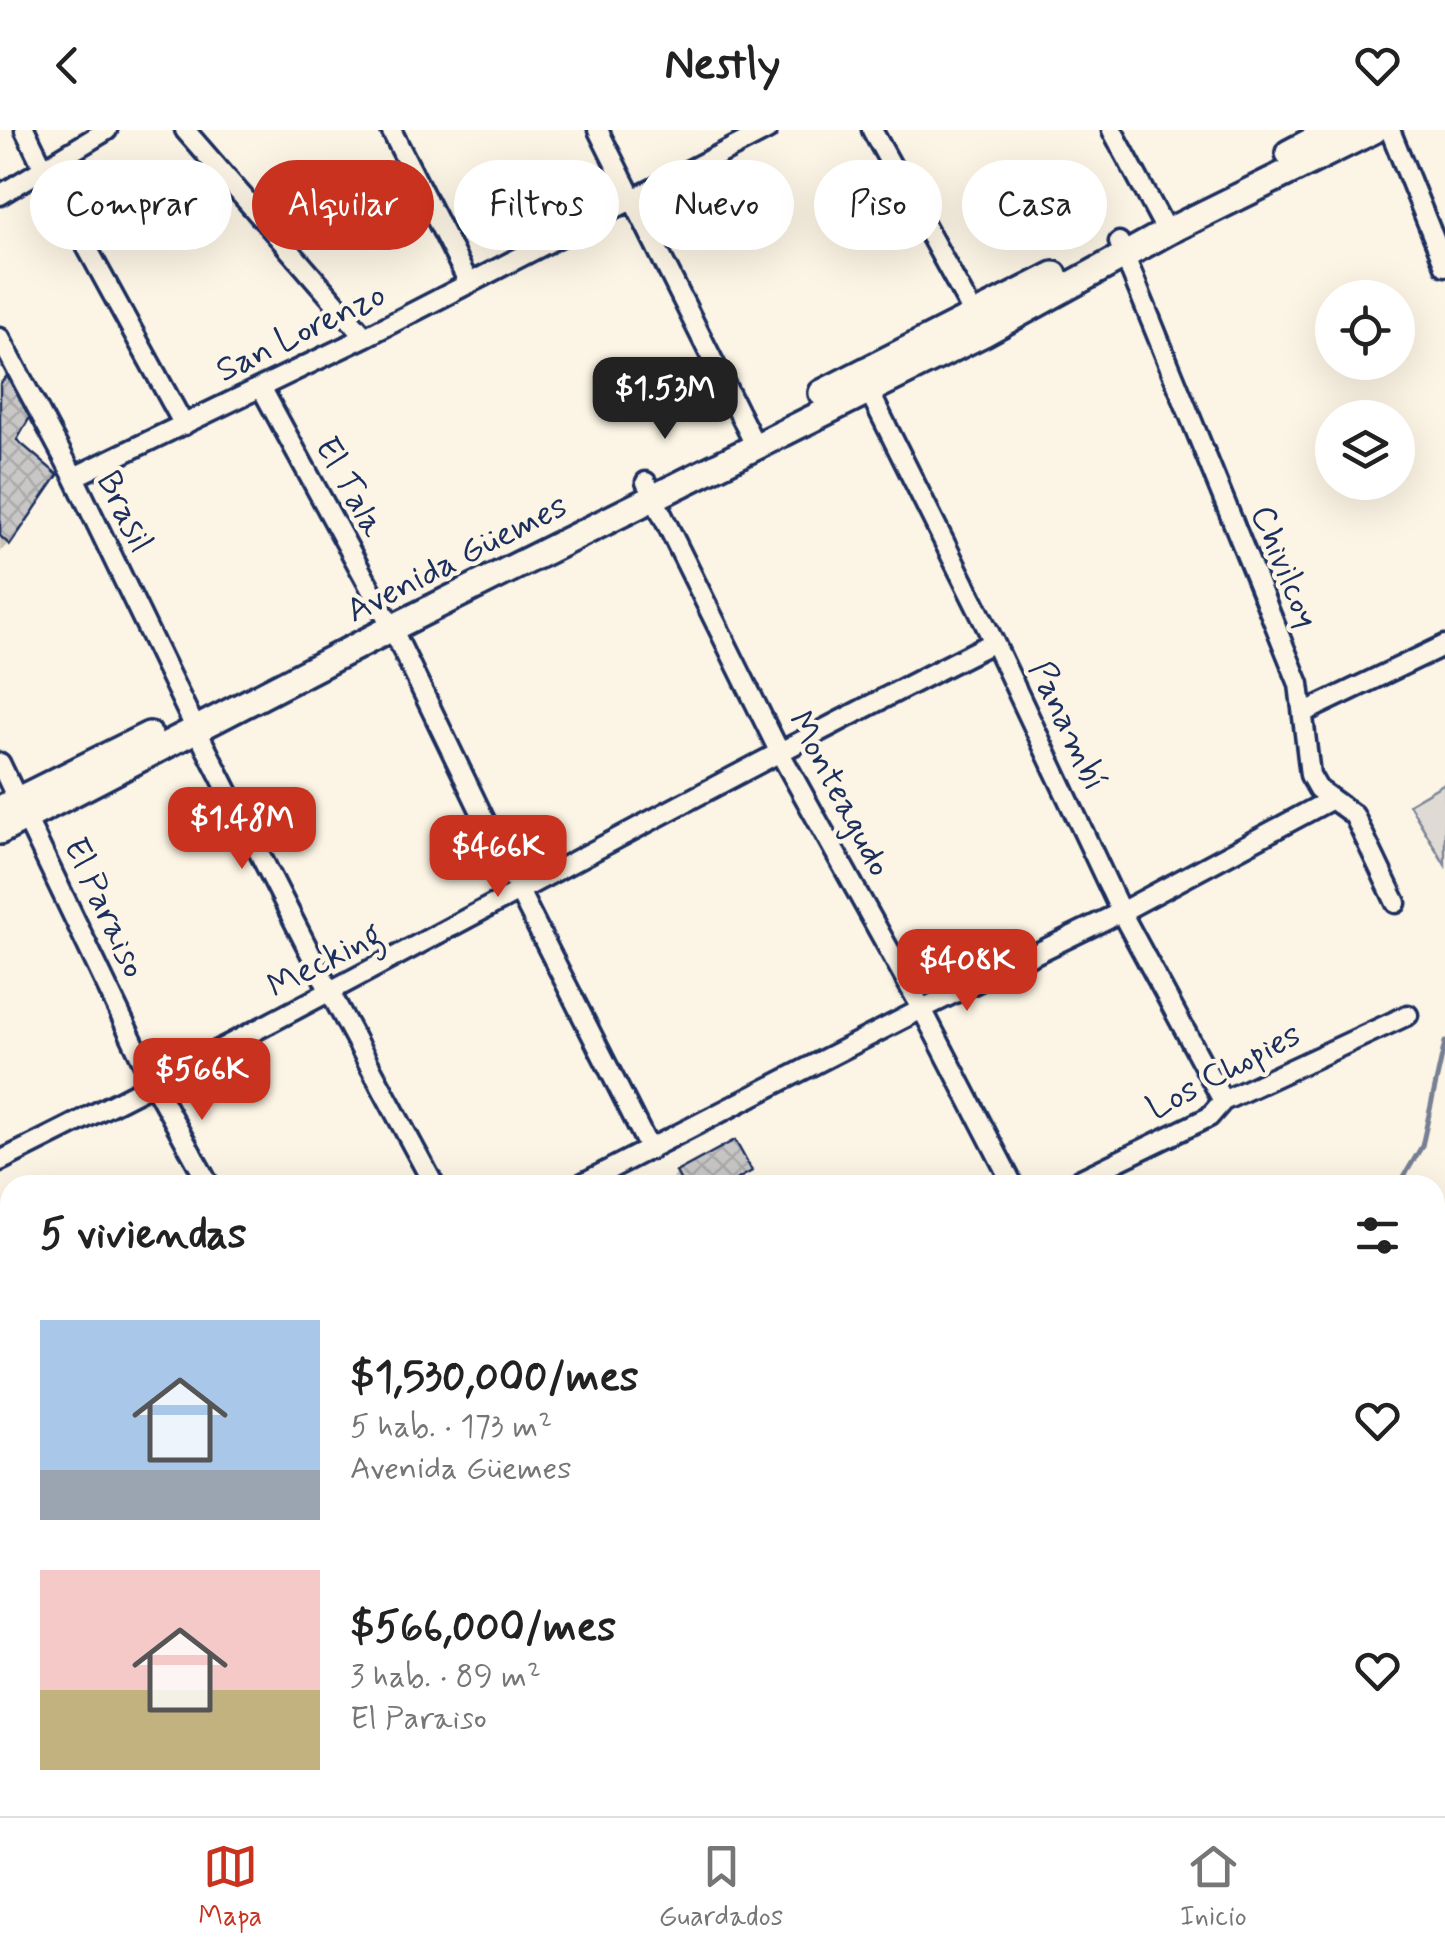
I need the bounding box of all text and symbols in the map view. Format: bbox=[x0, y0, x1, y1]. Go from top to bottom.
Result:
text: Nestly bbox=[664, 36, 781, 95]
icon: back bbox=[40, 38, 95, 93]
icon: heart bbox=[1350, 38, 1405, 93]
chip: Comprar bbox=[30, 160, 232, 250]
chip: Alquilar bbox=[252, 160, 434, 250]
chip: Filtros bbox=[454, 160, 619, 250]
chip: Nuevo bbox=[639, 160, 794, 250]
chip: Piso bbox=[814, 160, 942, 250]
chip: Casa bbox=[962, 160, 1107, 250]
street label: San Lorenzo bbox=[208, 272, 393, 394]
map controls bbox=[1315, 280, 1415, 500]
button: locate bbox=[1315, 280, 1415, 380]
pin: $1.53M bbox=[584, 357, 746, 442]
text: $1.53M bbox=[615, 368, 715, 410]
button: layers bbox=[1315, 400, 1415, 500]
street label: El Tala bbox=[303, 429, 396, 546]
street label: Brasil bbox=[85, 463, 164, 560]
street label: Avenida Güemes bbox=[339, 483, 575, 634]
street label: Chivilcoy bbox=[1239, 499, 1330, 635]
street label: Panambí bbox=[1017, 653, 1117, 798]
street label: Monteagudo bbox=[776, 703, 902, 885]
pin: $1.48M bbox=[161, 787, 323, 872]
text: $1.48M bbox=[190, 798, 294, 840]
pin: $466K bbox=[428, 815, 568, 900]
text: $466K bbox=[452, 826, 544, 868]
street label: El Paraiso bbox=[52, 830, 157, 985]
street label: Mecking bbox=[260, 911, 392, 1014]
pin: $408K bbox=[897, 929, 1037, 1014]
text: $408K bbox=[919, 940, 1015, 982]
street label: Los Chopies bbox=[1139, 1012, 1309, 1132]
pin: $566K bbox=[132, 1038, 272, 1123]
text: $566K bbox=[155, 1049, 249, 1091]
text: 5 viviendas bbox=[40, 1208, 247, 1263]
icon: filters bbox=[1350, 1208, 1405, 1263]
text: $1,530,000/mes bbox=[350, 1351, 639, 1406]
icon: home bbox=[120, 1360, 240, 1480]
icon: heart bbox=[1350, 1393, 1405, 1448]
text: 5 hab. · 173 m² bbox=[350, 1406, 552, 1448]
text: Avenida Güemes bbox=[350, 1448, 572, 1490]
text: $566,000/mes bbox=[350, 1601, 616, 1656]
icon: home bbox=[120, 1610, 240, 1730]
icon: heart bbox=[1350, 1643, 1405, 1698]
text: 3 hab. · 89 m² bbox=[350, 1656, 541, 1698]
text: El Paraiso bbox=[350, 1698, 487, 1740]
tab: Mapa bbox=[198, 1839, 262, 1936]
tab: Guardados bbox=[659, 1839, 783, 1936]
tab: Inicio bbox=[1180, 1839, 1247, 1936]

